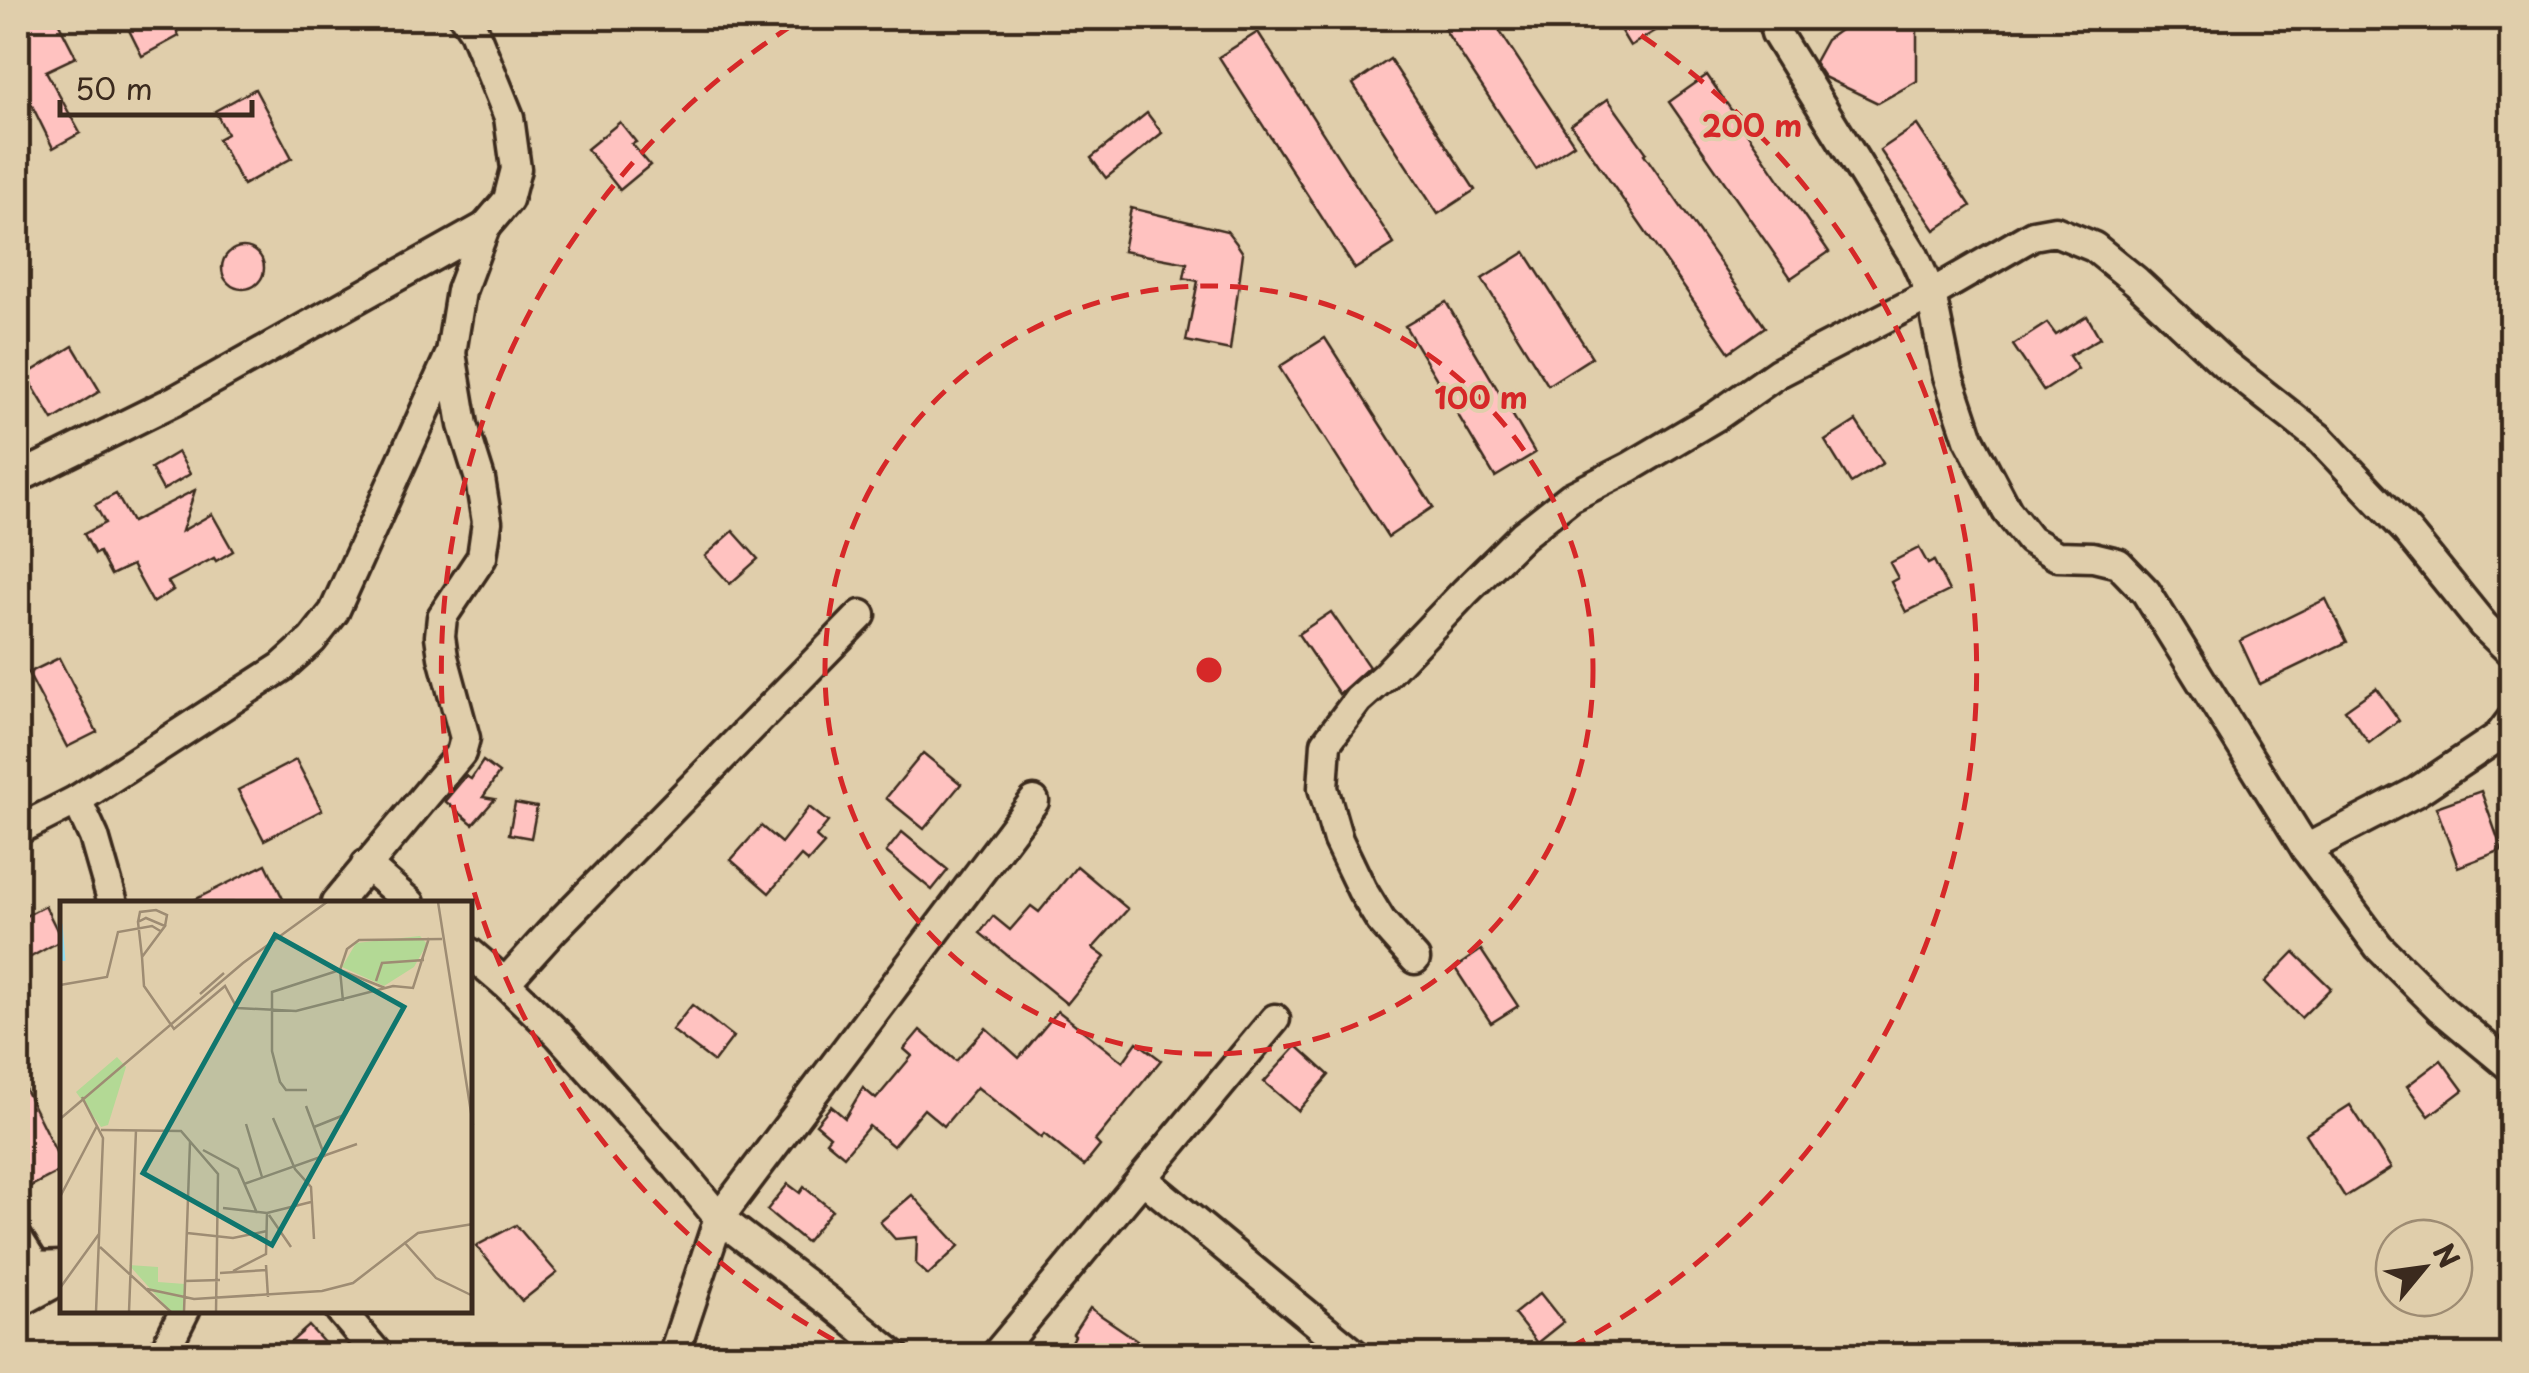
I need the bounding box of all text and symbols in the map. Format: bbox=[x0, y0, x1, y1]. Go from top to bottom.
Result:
scale bar bbox=[60, 55, 252, 117]
text: 50 m bbox=[75, 65, 153, 110]
text: 200 m bbox=[1702, 102, 1802, 147]
text: 100 m bbox=[1434, 374, 1528, 419]
centre of rings bbox=[1191, 652, 1227, 688]
inset map bbox=[60, 901, 472, 1313]
north arrow bbox=[2374, 1218, 2474, 1318]
text: N bbox=[2423, 1235, 2471, 1275]

